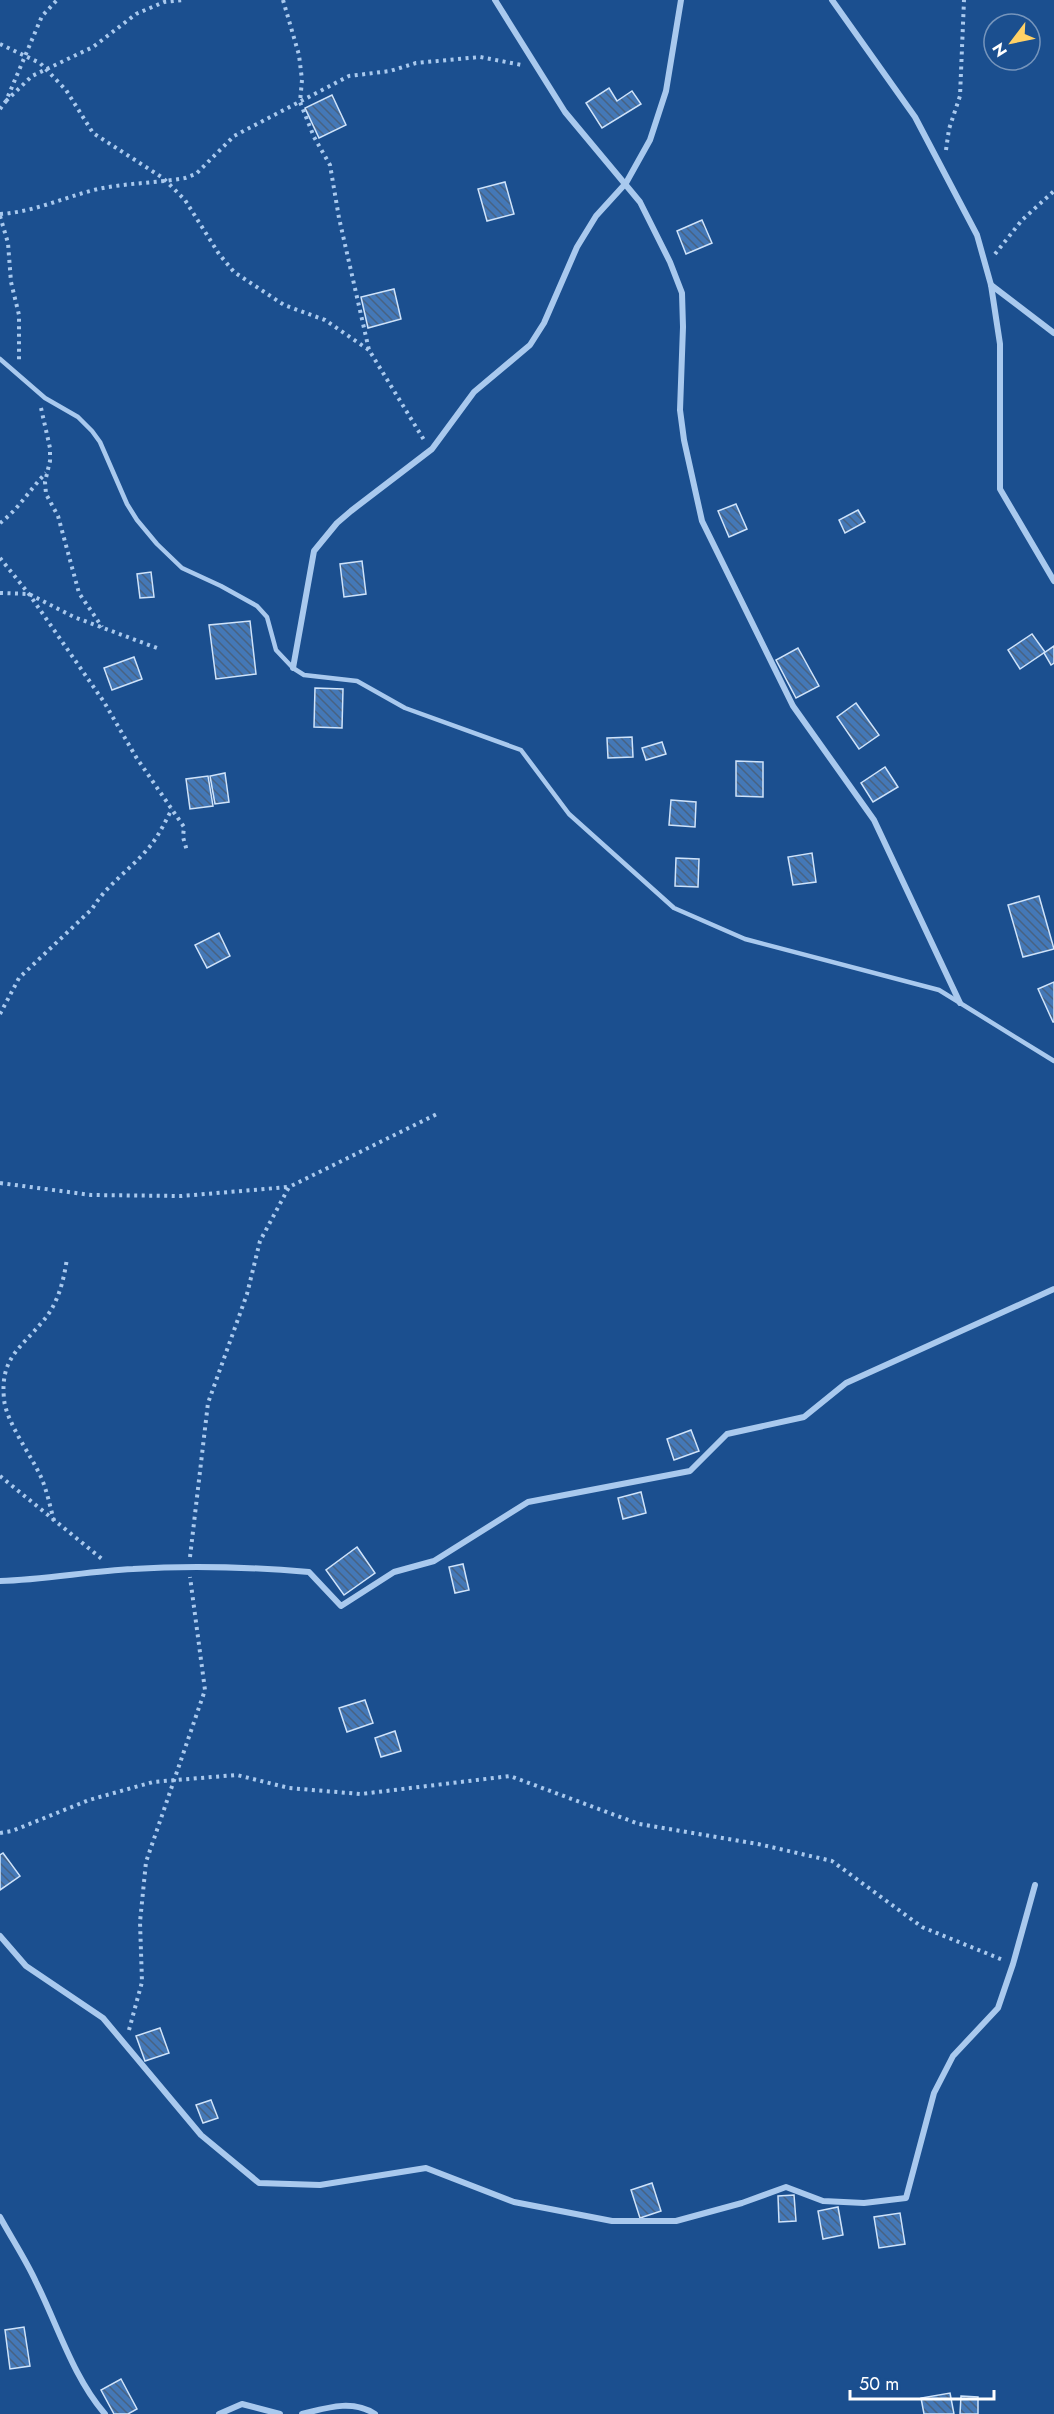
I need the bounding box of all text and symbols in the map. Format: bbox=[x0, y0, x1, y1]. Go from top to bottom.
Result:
north arrow bbox=[982, 12, 1042, 72]
text: N bbox=[987, 38, 1013, 61]
scale bar bbox=[850, 2363, 994, 2401]
text: 50 m bbox=[859, 2371, 899, 2397]

